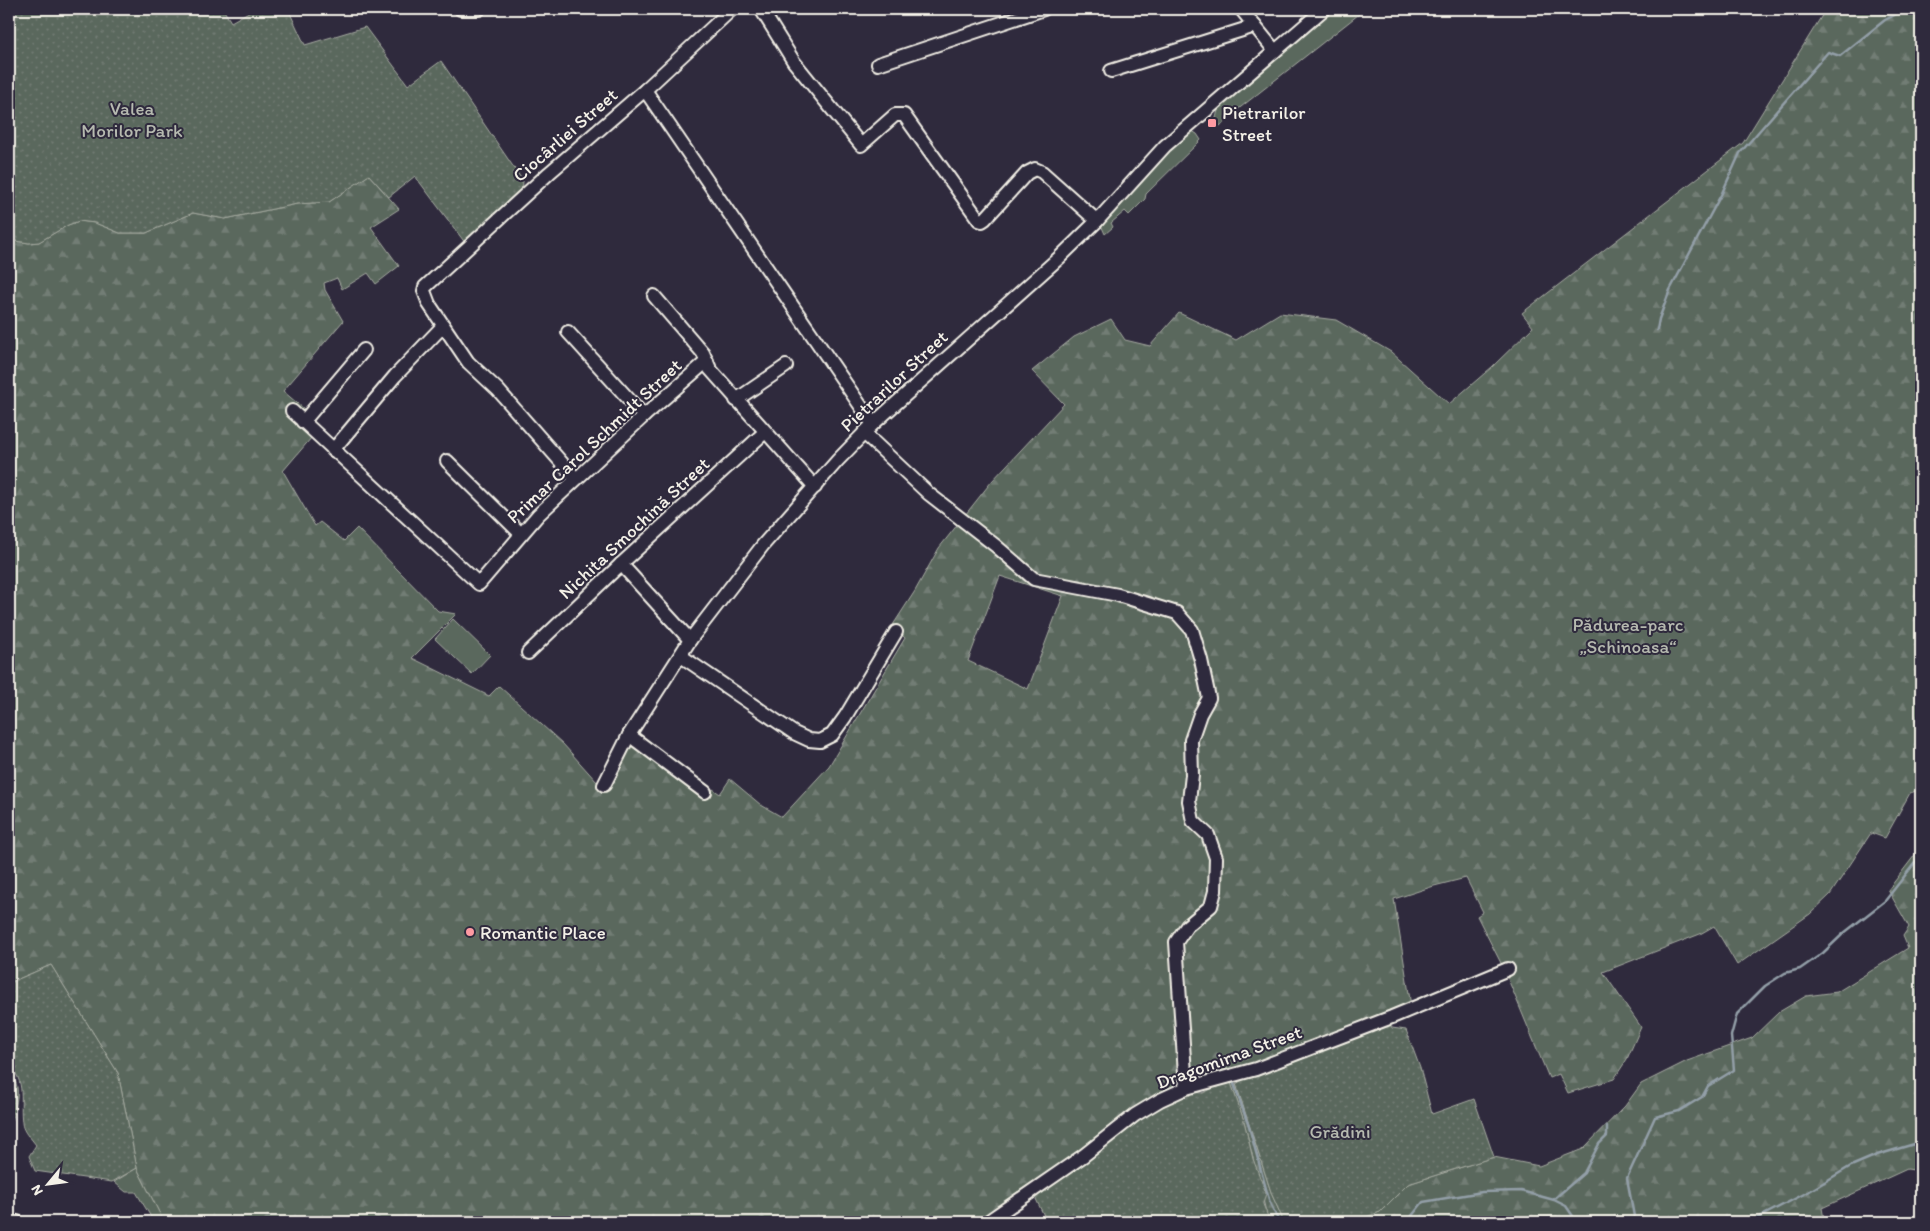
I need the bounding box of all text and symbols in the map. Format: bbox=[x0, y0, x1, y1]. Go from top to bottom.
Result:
street label: Ciocârliei Street bbox=[508, 83, 622, 187]
park label: Valea Morilor Park bbox=[81, 97, 183, 142]
place label: Pietrarilor Street bbox=[1222, 101, 1306, 146]
marker: Pietrarilor Street bbox=[1206, 117, 1218, 129]
street label: Pietrarilor Street bbox=[836, 325, 952, 437]
street label: Primar Carol Schmidt Street bbox=[502, 354, 686, 528]
street label: Nichita Smochină Street bbox=[554, 452, 714, 604]
park label: Pădurea-parc „Schinoasa“ bbox=[1573, 613, 1684, 658]
place label: Romantic Place bbox=[480, 921, 606, 944]
marker: Romantic Place bbox=[464, 926, 476, 938]
street label: Dragomirna Street bbox=[1153, 1020, 1305, 1094]
park label: Grădini bbox=[1309, 1120, 1371, 1143]
north arrow bbox=[22, 1158, 72, 1208]
text: N bbox=[27, 1182, 47, 1198]

